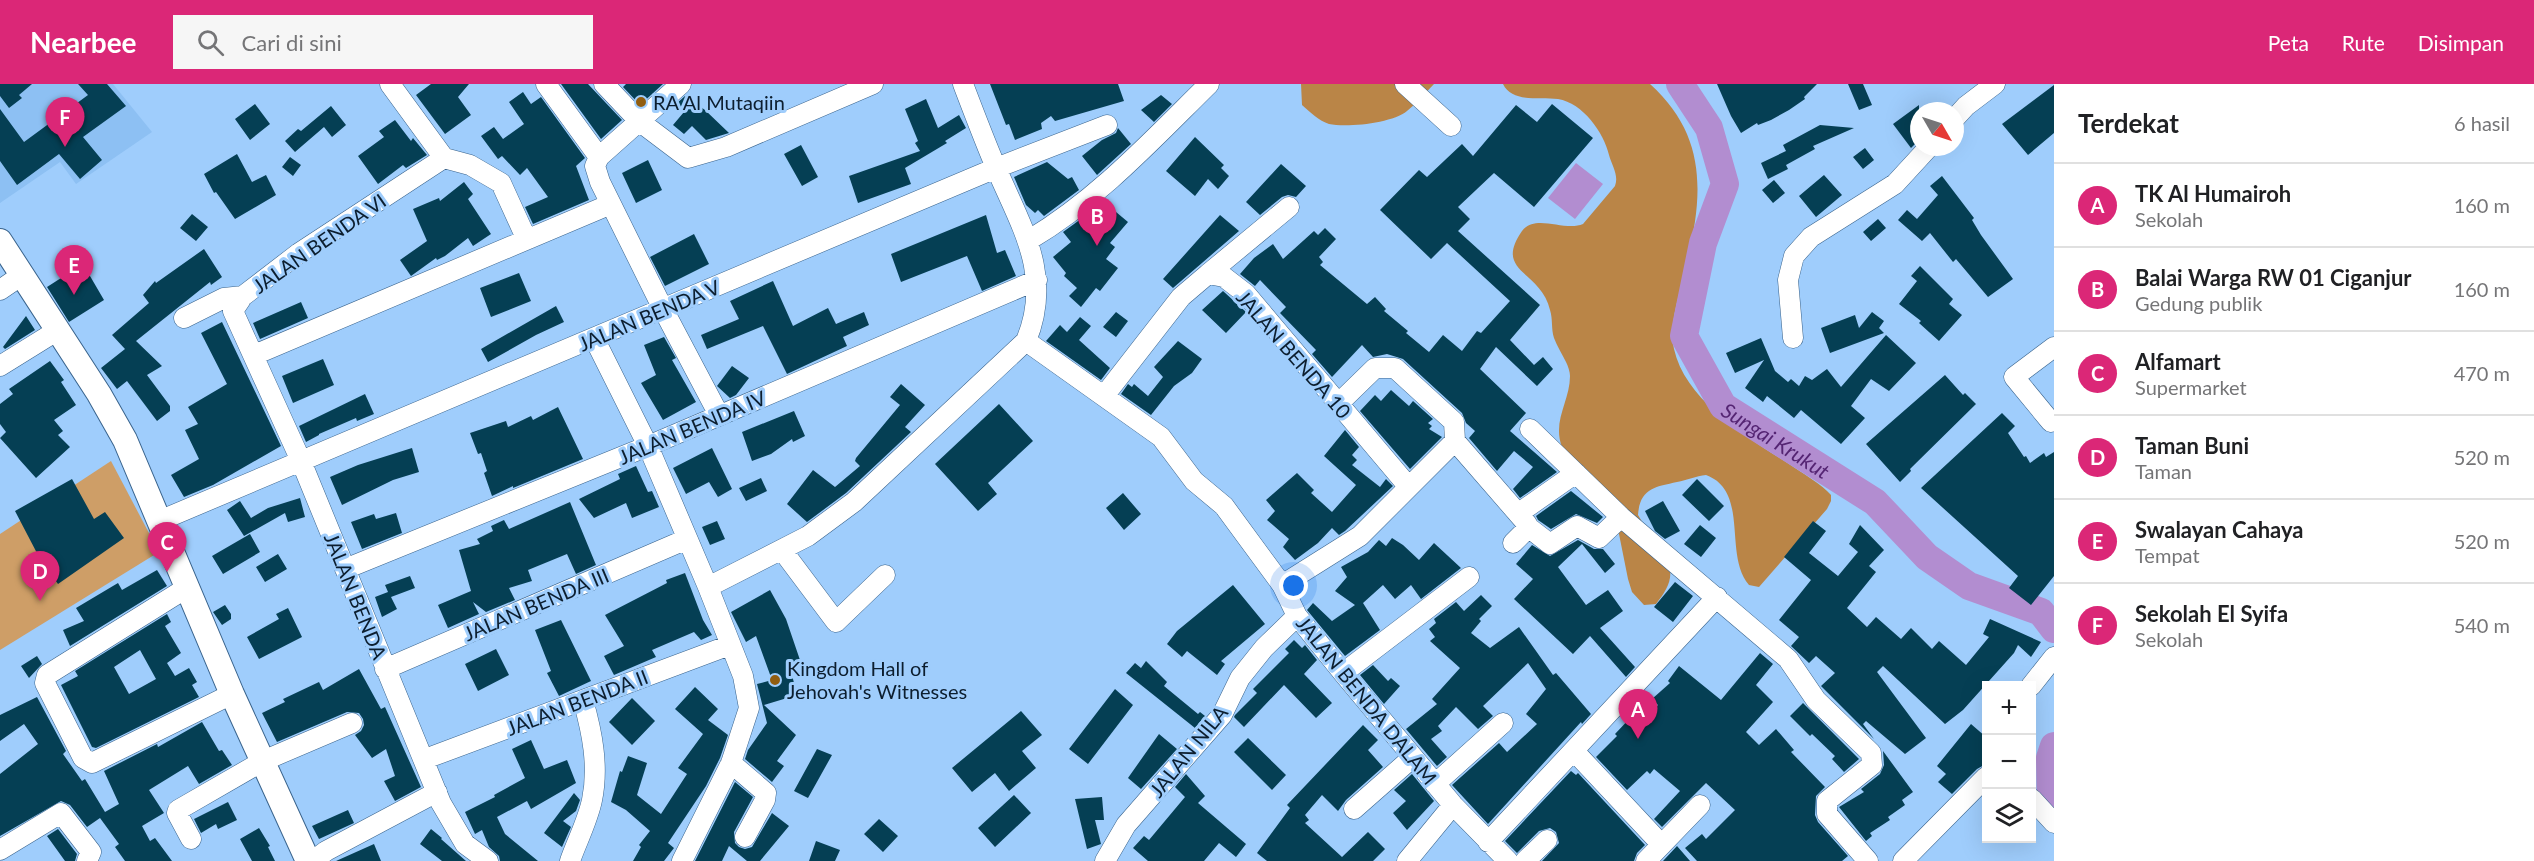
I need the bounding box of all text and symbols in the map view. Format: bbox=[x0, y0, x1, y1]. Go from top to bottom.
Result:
search box bbox=[173, 15, 593, 69]
text: Nearbee bbox=[30, 25, 137, 59]
icon: search bbox=[194, 26, 227, 59]
text: Cari di sini bbox=[242, 29, 342, 56]
text: Peta bbox=[2268, 30, 2309, 55]
text: Rute bbox=[2342, 30, 2385, 55]
text: Disimpan bbox=[2418, 30, 2504, 55]
place label: RA Al Mutaqiin bbox=[653, 90, 785, 114]
marker: RA Al Mutaqiin bbox=[634, 95, 648, 109]
pin: F bbox=[46, 98, 84, 147]
north arrow bbox=[1910, 102, 1964, 156]
text: Terdekat bbox=[2078, 107, 2179, 139]
text: 6 hasil bbox=[2454, 111, 2510, 135]
text: TK Al Humairoh bbox=[2135, 180, 2291, 207]
street label: JALAN BENDA VI bbox=[248, 188, 390, 298]
text: A bbox=[2091, 193, 2104, 217]
text: 160 m bbox=[2454, 193, 2510, 217]
pin: B bbox=[1078, 196, 1116, 246]
text: Sekolah bbox=[2135, 207, 2203, 231]
pin: E bbox=[54, 246, 94, 295]
text: Balai Warga RW 01 Ciganjur bbox=[2135, 264, 2412, 291]
street label: JALAN BENDA V bbox=[575, 274, 724, 356]
text: B bbox=[2091, 277, 2104, 301]
text: 160 m bbox=[2454, 277, 2510, 301]
street label: JALAN BENDA 10 bbox=[1232, 285, 1356, 423]
text: Gedung publik bbox=[2135, 291, 2262, 315]
text: Alfamart bbox=[2135, 348, 2221, 375]
text: C bbox=[2091, 361, 2104, 385]
text: 470 m bbox=[2454, 361, 2510, 385]
text: Supermarket bbox=[2135, 375, 2247, 399]
street label: JALAN BENDA IV bbox=[615, 385, 770, 469]
water label: Sungai Krukut bbox=[1718, 396, 1835, 483]
text: Taman Buni bbox=[2135, 432, 2249, 459]
text: D bbox=[2090, 445, 2105, 469]
text: 520 m bbox=[2454, 445, 2510, 469]
text: Taman bbox=[2135, 459, 2192, 483]
text: Swalayan Cahaya bbox=[2135, 516, 2303, 543]
pin: C bbox=[148, 522, 186, 572]
street label: JALAN BENDA bbox=[320, 529, 392, 663]
text: E bbox=[2092, 529, 2103, 553]
text: 520 m bbox=[2454, 529, 2510, 553]
text: Tempat bbox=[2135, 543, 2200, 567]
pin: D bbox=[20, 552, 60, 601]
street label: JALAN BENDA III bbox=[460, 563, 612, 645]
your location bbox=[1279, 571, 1308, 600]
text: Sekolah El Syifa bbox=[2135, 600, 2288, 627]
street label: JALAN BENDA DALAM bbox=[1292, 611, 1442, 789]
text: F bbox=[2092, 613, 2103, 637]
text: 540 m bbox=[2454, 613, 2510, 637]
text: Sekolah bbox=[2135, 627, 2203, 651]
place label: Kingdom Hall of Jehovah's Witnesses bbox=[787, 656, 967, 703]
street label: JALAN BENDA II bbox=[503, 664, 651, 740]
marker: Kingdom Hall of Jehovah's Witnesses bbox=[768, 673, 782, 687]
map controls bbox=[1982, 681, 2036, 843]
button: + bbox=[1982, 681, 2036, 735]
pin: A bbox=[1618, 690, 1658, 739]
street label: JALAN NILA bbox=[1144, 700, 1232, 802]
button: − bbox=[1982, 735, 2036, 789]
button: layers bbox=[1982, 789, 2036, 843]

